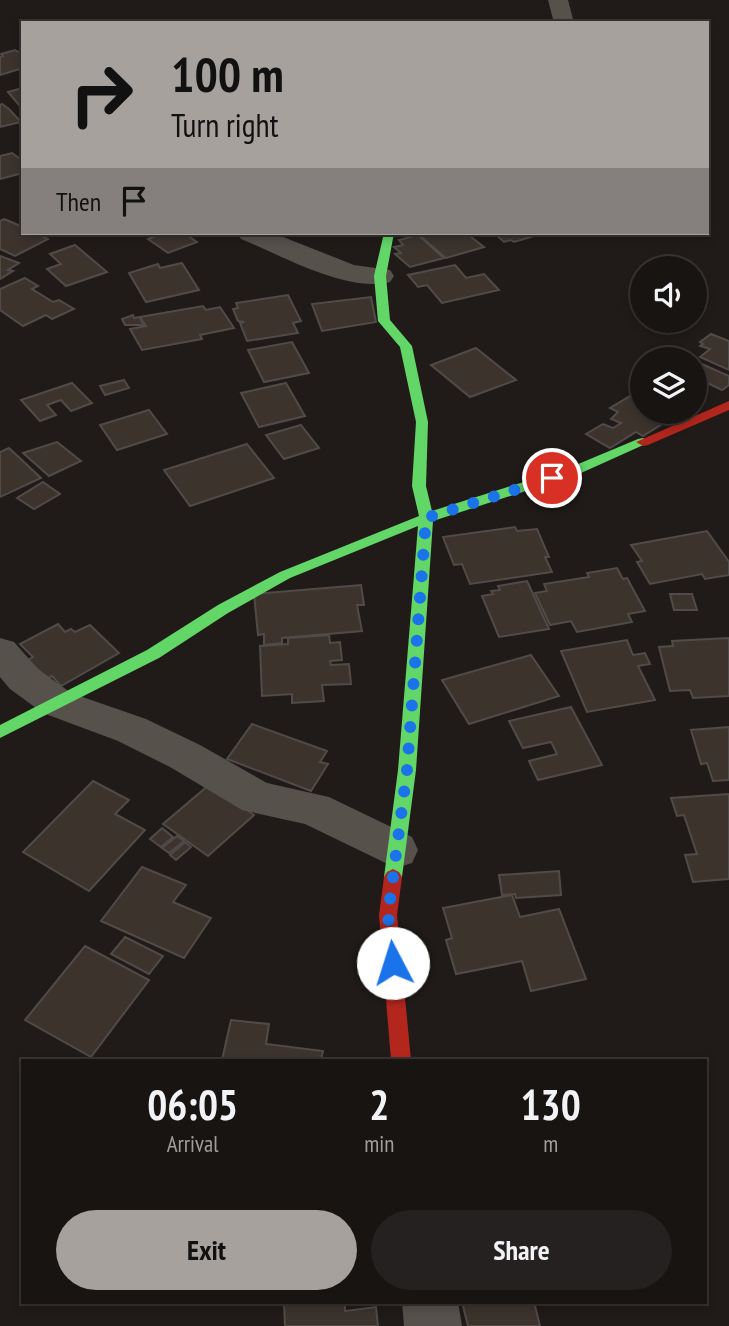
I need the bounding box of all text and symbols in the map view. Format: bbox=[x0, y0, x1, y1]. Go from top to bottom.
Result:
text: 100 m bbox=[171, 42, 284, 106]
icon: right bbox=[56, 49, 147, 140]
text: Turn right bbox=[171, 104, 279, 146]
icon: arrive bbox=[115, 182, 153, 220]
text: Then bbox=[56, 185, 101, 218]
map controls bbox=[630, 256, 707, 424]
button: sound bbox=[630, 256, 707, 333]
button: layers bbox=[630, 347, 707, 424]
pin bbox=[522, 448, 582, 508]
icon: arrive bbox=[533, 459, 571, 497]
position arrow bbox=[356, 926, 430, 1000]
text: 06:05 bbox=[147, 1077, 238, 1132]
text: 2 bbox=[369, 1077, 389, 1132]
text: 130 bbox=[521, 1077, 581, 1132]
text: Arrival bbox=[167, 1129, 219, 1158]
text: min bbox=[364, 1129, 394, 1158]
text: m bbox=[543, 1129, 558, 1158]
button: Exit bbox=[56, 1210, 357, 1290]
button: Share bbox=[371, 1210, 672, 1290]

